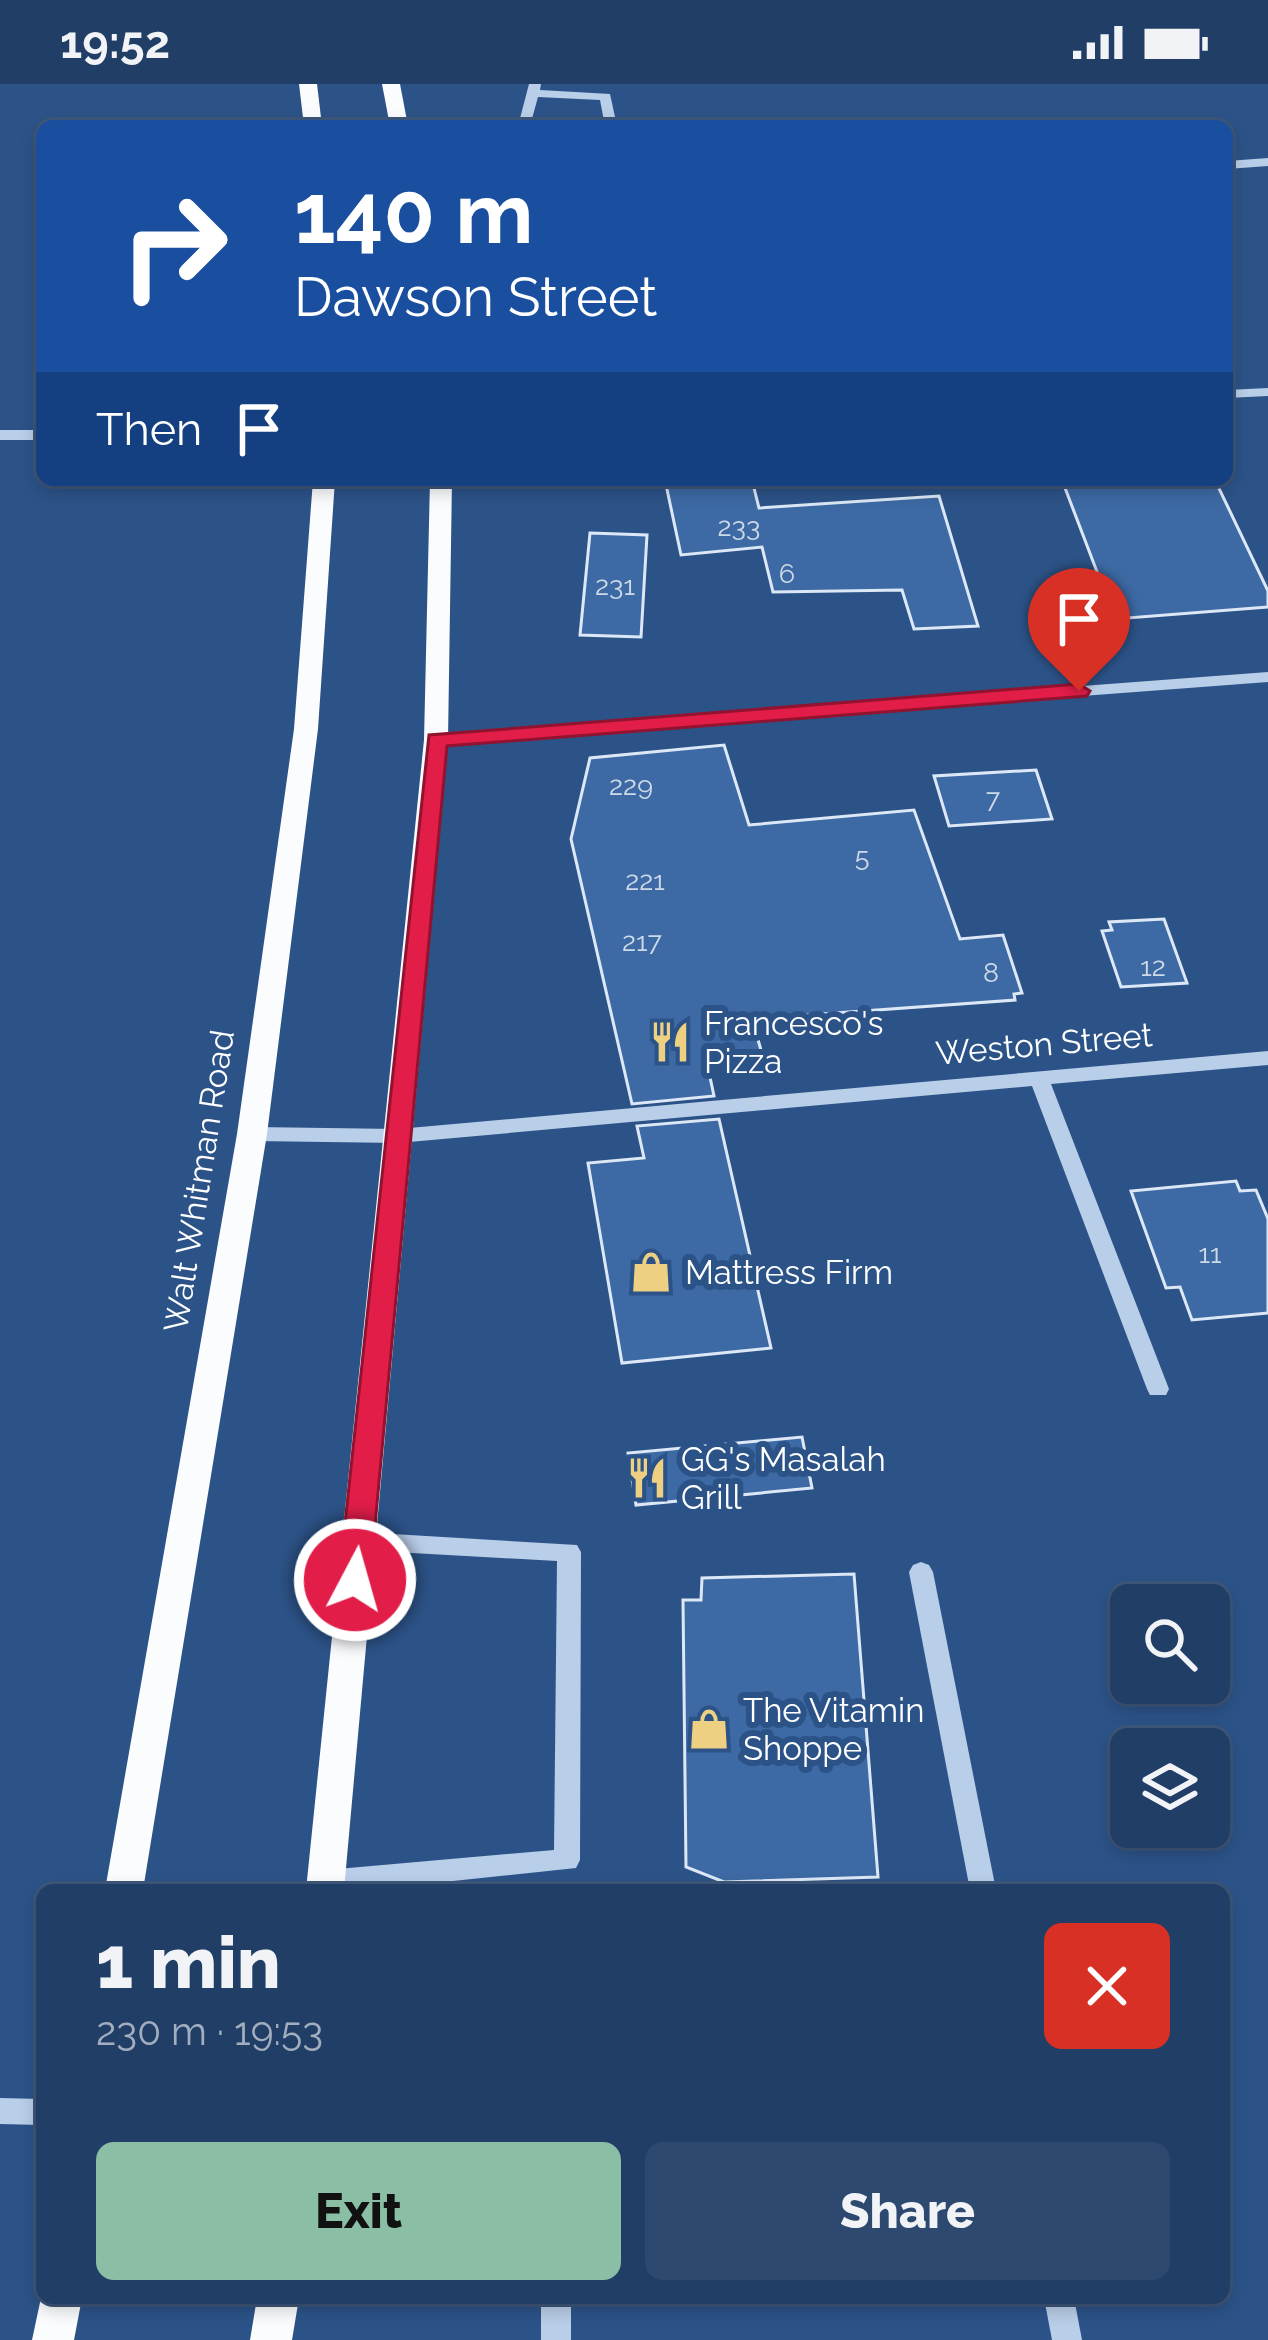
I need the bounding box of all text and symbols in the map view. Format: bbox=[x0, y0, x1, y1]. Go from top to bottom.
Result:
text: 19:52 bbox=[60, 16, 170, 69]
text: 140 m bbox=[294, 164, 533, 263]
icon: right bbox=[96, 168, 252, 324]
text: Dawson Street bbox=[294, 265, 657, 329]
icon: arrive bbox=[226, 396, 292, 462]
text: Then bbox=[96, 403, 202, 456]
house number: 233 bbox=[718, 511, 760, 542]
house number: 6 bbox=[779, 558, 795, 589]
pin bbox=[1028, 568, 1130, 691]
house number: 231 bbox=[595, 570, 635, 601]
icon: arrive bbox=[1046, 586, 1112, 652]
house number: 229 bbox=[609, 770, 653, 801]
house number: 7 bbox=[986, 783, 1001, 814]
house number: 5 bbox=[855, 841, 869, 872]
house number: 221 bbox=[625, 865, 665, 896]
house number: 217 bbox=[622, 926, 663, 957]
house number: 12 bbox=[1140, 951, 1166, 982]
house number: 8 bbox=[983, 957, 999, 988]
place label: Francesco's Pizza bbox=[704, 1004, 883, 1081]
street label: Weston Street bbox=[934, 1015, 1154, 1073]
restaurant icon: Francesco's Pizza bbox=[647, 1019, 693, 1065]
street label: Walt Whitman Road bbox=[156, 1027, 242, 1335]
house number: 11 bbox=[1198, 1238, 1222, 1269]
shop icon: Mattress Firm bbox=[628, 1249, 674, 1295]
place label: Mattress Firm bbox=[685, 1253, 893, 1292]
place label: GG's Masalah Grill bbox=[681, 1440, 886, 1517]
restaurant icon: GG's Masalah Grill bbox=[624, 1455, 670, 1501]
position arrow bbox=[292, 1517, 418, 1643]
map controls bbox=[1110, 1584, 1230, 1848]
button: search bbox=[1110, 1584, 1230, 1704]
place label: The Vitamin Shoppe bbox=[743, 1691, 924, 1768]
shop icon: The Vitamin Shoppe bbox=[686, 1706, 732, 1752]
button: layers bbox=[1110, 1728, 1230, 1848]
text: 1 min bbox=[96, 1920, 281, 2005]
button: close bbox=[1044, 1923, 1170, 2049]
text: 230 m · 19:53 bbox=[96, 2008, 323, 2054]
button: Exit bbox=[96, 2142, 621, 2280]
button: Share bbox=[645, 2142, 1170, 2280]

